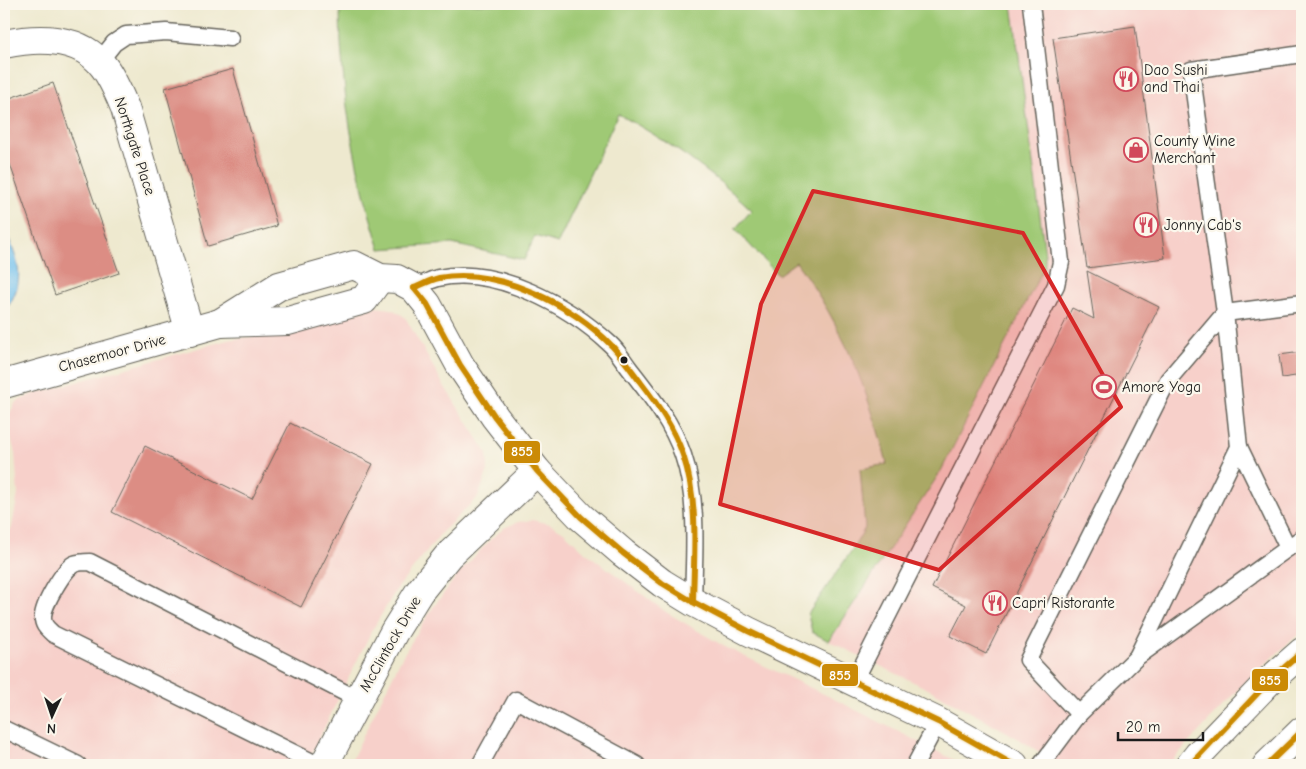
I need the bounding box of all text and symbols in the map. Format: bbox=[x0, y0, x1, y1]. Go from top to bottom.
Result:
place label: Dao Sushi and Thai bbox=[1144, 61, 1208, 96]
restaurant icon: Dao Sushi and Thai bbox=[1113, 66, 1139, 92]
street label: Northgate Place bbox=[111, 95, 160, 198]
place label: County Wine Merchant bbox=[1154, 132, 1236, 167]
shop icon: County Wine Merchant bbox=[1123, 137, 1149, 163]
restaurant icon: Jonny Cab's bbox=[1133, 212, 1159, 238]
place label: Jonny Cab's bbox=[1164, 216, 1241, 234]
street label: Chasemoor Drive bbox=[56, 330, 168, 376]
unlabelled marker bbox=[619, 355, 629, 365]
sports icon: Amore Yoga bbox=[1091, 374, 1117, 400]
place label: Amore Yoga bbox=[1122, 378, 1201, 396]
line badge: 855 bbox=[503, 440, 541, 464]
text: 855 bbox=[511, 443, 533, 460]
restaurant icon: Capri Ristorante bbox=[982, 590, 1008, 616]
street label: McClintock Drive bbox=[355, 593, 425, 695]
place label: Capri Ristorante bbox=[1012, 594, 1115, 612]
line badge: 855 bbox=[821, 663, 859, 687]
text: 855 bbox=[829, 667, 851, 684]
line badge: 855 bbox=[1251, 668, 1289, 692]
text: 855 bbox=[1259, 672, 1281, 689]
north arrow bbox=[28, 692, 78, 742]
scale bar bbox=[1118, 709, 1204, 741]
text: 20 m bbox=[1126, 718, 1160, 736]
text: N bbox=[46, 720, 56, 737]

